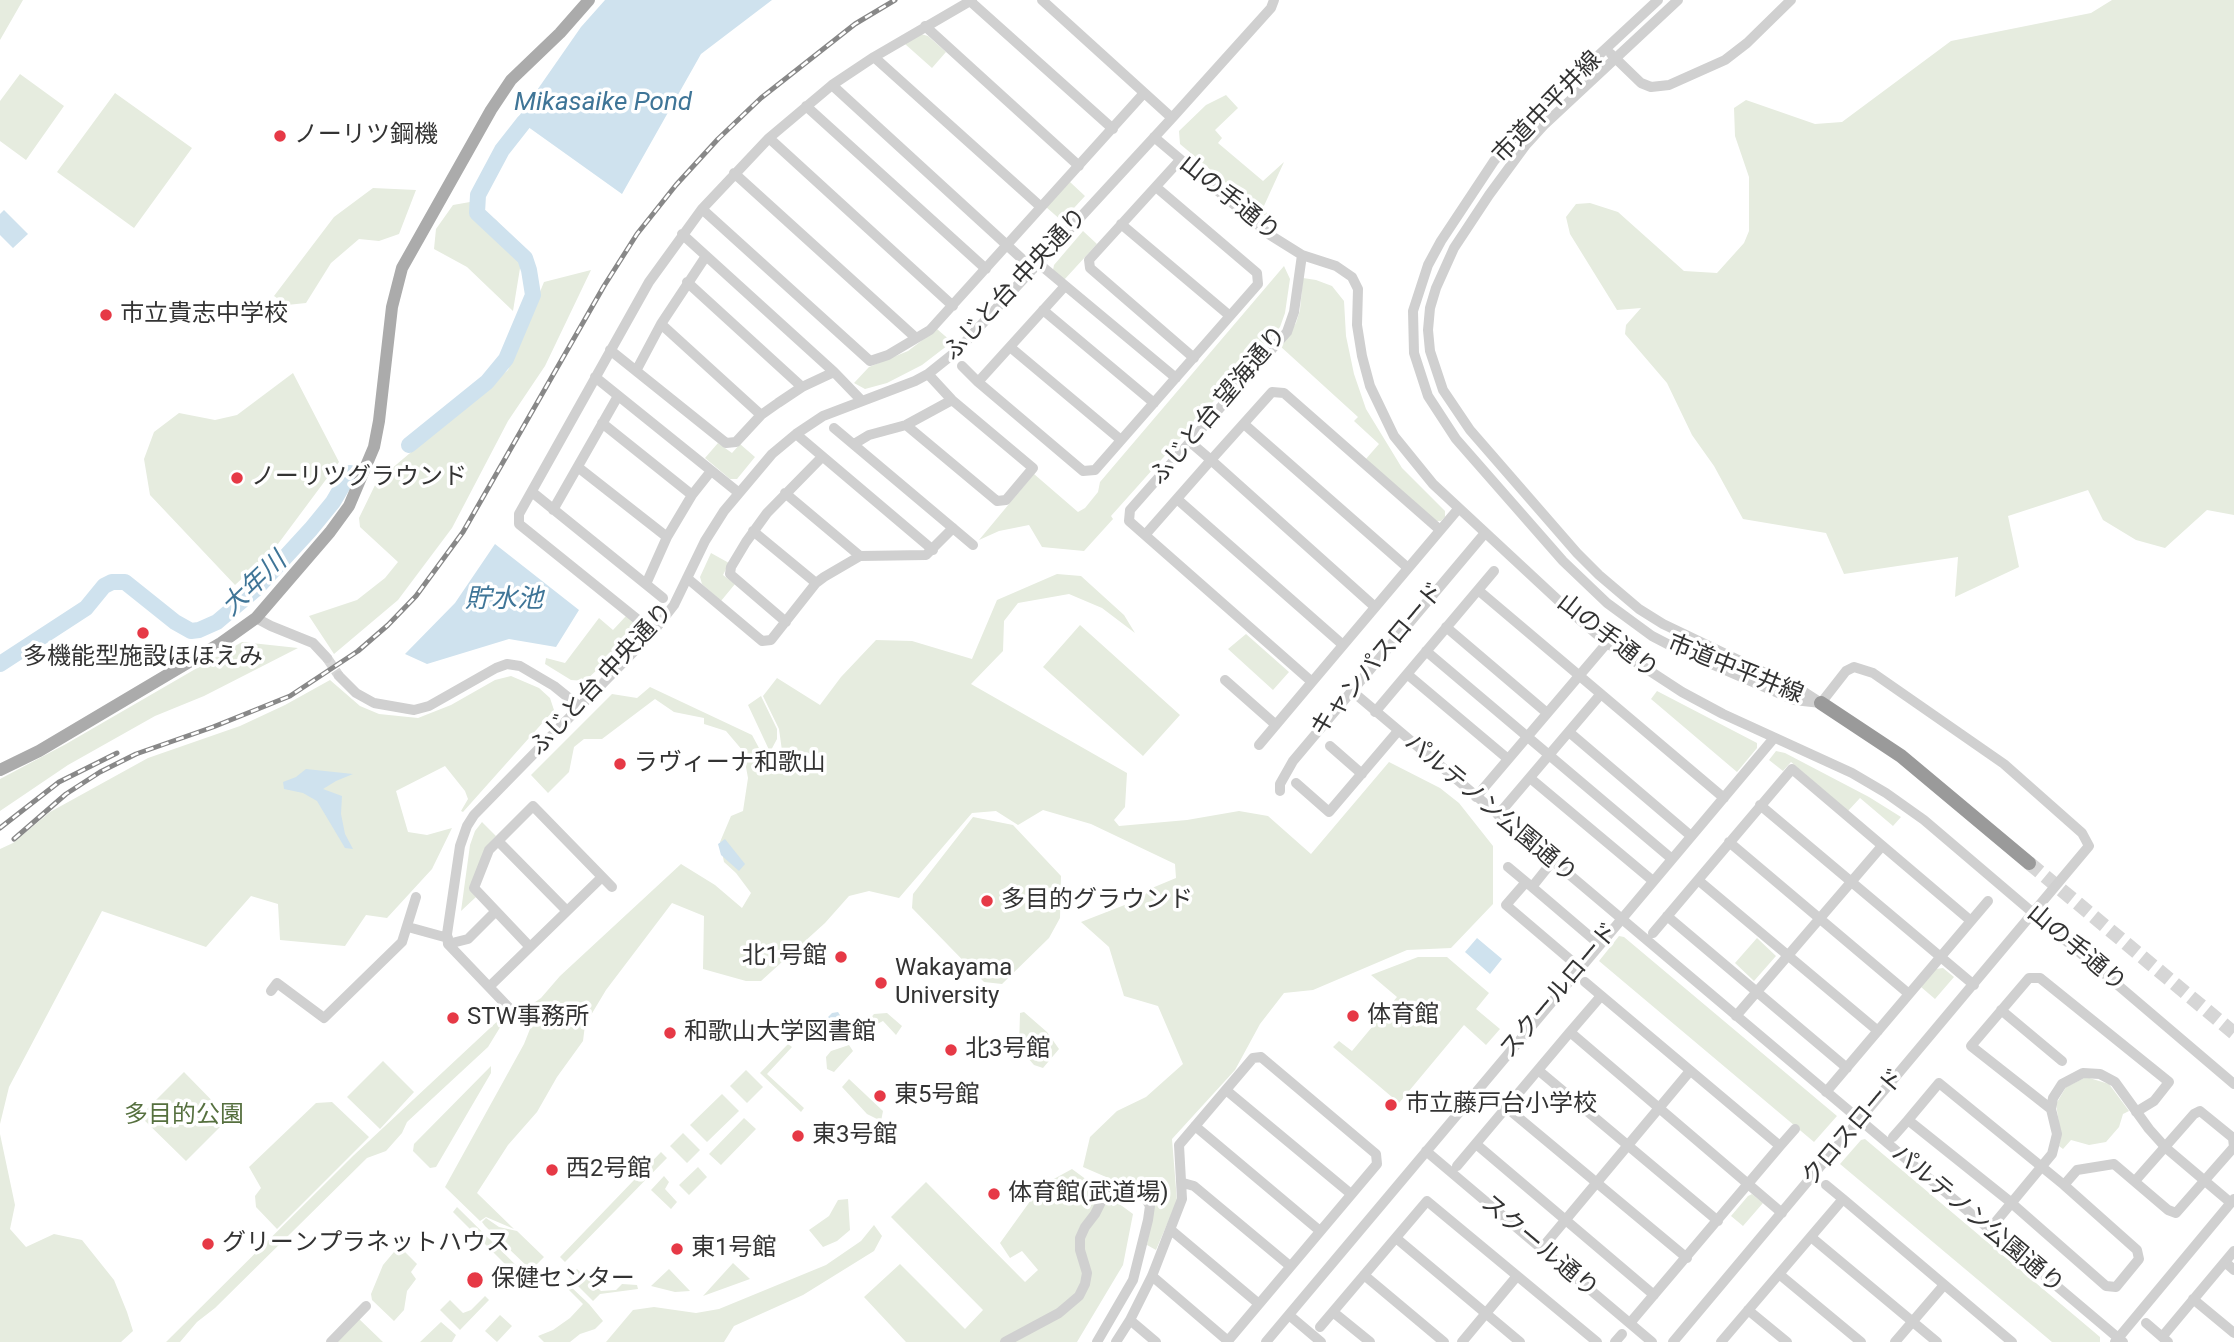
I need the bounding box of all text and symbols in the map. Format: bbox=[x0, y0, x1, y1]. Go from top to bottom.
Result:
street label: 市道中平井線 bbox=[1488, 46, 1608, 170]
water label: Mikasaike Pond bbox=[514, 87, 692, 119]
place label: ノーリツ鋼機 bbox=[294, 122, 438, 150]
marker: ノーリツ鋼機 bbox=[272, 128, 288, 144]
street label: 山の手通り bbox=[1173, 150, 1285, 248]
street label: ふじと台 中央通り bbox=[938, 203, 1094, 367]
place label: 市立貴志中学校 bbox=[120, 301, 288, 329]
marker: 市立貴志中学校 bbox=[98, 307, 114, 323]
street label: ふじと台 望海通り bbox=[1144, 321, 1294, 491]
place label: ノーリツグラウンド bbox=[251, 464, 467, 492]
marker: ノーリツグラウンド bbox=[229, 470, 245, 486]
water label: 大年川 bbox=[216, 547, 294, 623]
street label: キャンパスロード bbox=[1305, 577, 1451, 743]
water label: 貯水池 bbox=[465, 584, 543, 616]
street label: 山の手通り bbox=[1551, 589, 1663, 685]
street label: ふじと台 中央通り bbox=[524, 598, 680, 762]
marker: 多機能型施設ほほえみ bbox=[135, 625, 151, 641]
street label: 市道中平井線 bbox=[1663, 630, 1807, 710]
place label: 多機能型施設ほほえみ bbox=[23, 644, 263, 672]
street label: パルテノン公園通り bbox=[1398, 729, 1582, 889]
place label: ラヴィーナ和歌山 bbox=[634, 750, 826, 778]
marker: ラヴィーナ和歌山 bbox=[612, 756, 628, 772]
place label: 多目的グラウンド bbox=[1001, 887, 1193, 915]
marker: 多目的グラウンド bbox=[979, 893, 995, 909]
street label: 山の手通り bbox=[2021, 899, 2131, 999]
street label: スクールロード bbox=[1495, 917, 1625, 1065]
place label: 北1号館 bbox=[742, 943, 827, 971]
marker: 北1号館 bbox=[833, 949, 849, 965]
place label: Wakayama University bbox=[895, 955, 1012, 1011]
marker: Wakayama University bbox=[873, 975, 889, 991]
place label: 体育館 bbox=[1367, 1002, 1439, 1030]
place label: STW事務所 bbox=[467, 1004, 589, 1032]
marker: 体育館 bbox=[1345, 1008, 1361, 1024]
marker: STW事務所 bbox=[445, 1010, 461, 1026]
place label: 和歌山大学図書館 bbox=[684, 1019, 876, 1047]
marker: 和歌山大学図書館 bbox=[662, 1025, 678, 1041]
place label: 北3号館 bbox=[965, 1036, 1050, 1064]
marker: 北3号館 bbox=[943, 1042, 959, 1058]
street label: クロスロード bbox=[1797, 1064, 1911, 1192]
place label: 東5号館 bbox=[894, 1082, 979, 1110]
marker: 東5号館 bbox=[872, 1088, 888, 1104]
place label: 市立藤戸台小学校 bbox=[1405, 1091, 1597, 1119]
marker: 市立藤戸台小学校 bbox=[1383, 1097, 1399, 1113]
park label: 多目的公園 bbox=[124, 1102, 244, 1130]
place label: 東3号館 bbox=[812, 1122, 897, 1150]
marker: 東3号館 bbox=[790, 1128, 806, 1144]
street label: パルテノン公園通り bbox=[1885, 1140, 2069, 1300]
place label: 西2号館 bbox=[566, 1156, 651, 1184]
marker: 西2号館 bbox=[544, 1162, 560, 1178]
place label: 体育館(武道場) bbox=[1008, 1180, 1169, 1208]
marker: 体育館(武道場) bbox=[986, 1186, 1002, 1202]
street label: スクール通り bbox=[1475, 1190, 1603, 1304]
place label: グリーンプラネットハウス bbox=[222, 1230, 510, 1258]
place label: 東1号館 bbox=[691, 1235, 776, 1263]
marker: グリーンプラネットハウス bbox=[200, 1236, 216, 1252]
marker: 東1号館 bbox=[669, 1241, 685, 1257]
place label: 保健センター bbox=[491, 1266, 635, 1294]
marker: 保健センター bbox=[465, 1270, 485, 1290]

